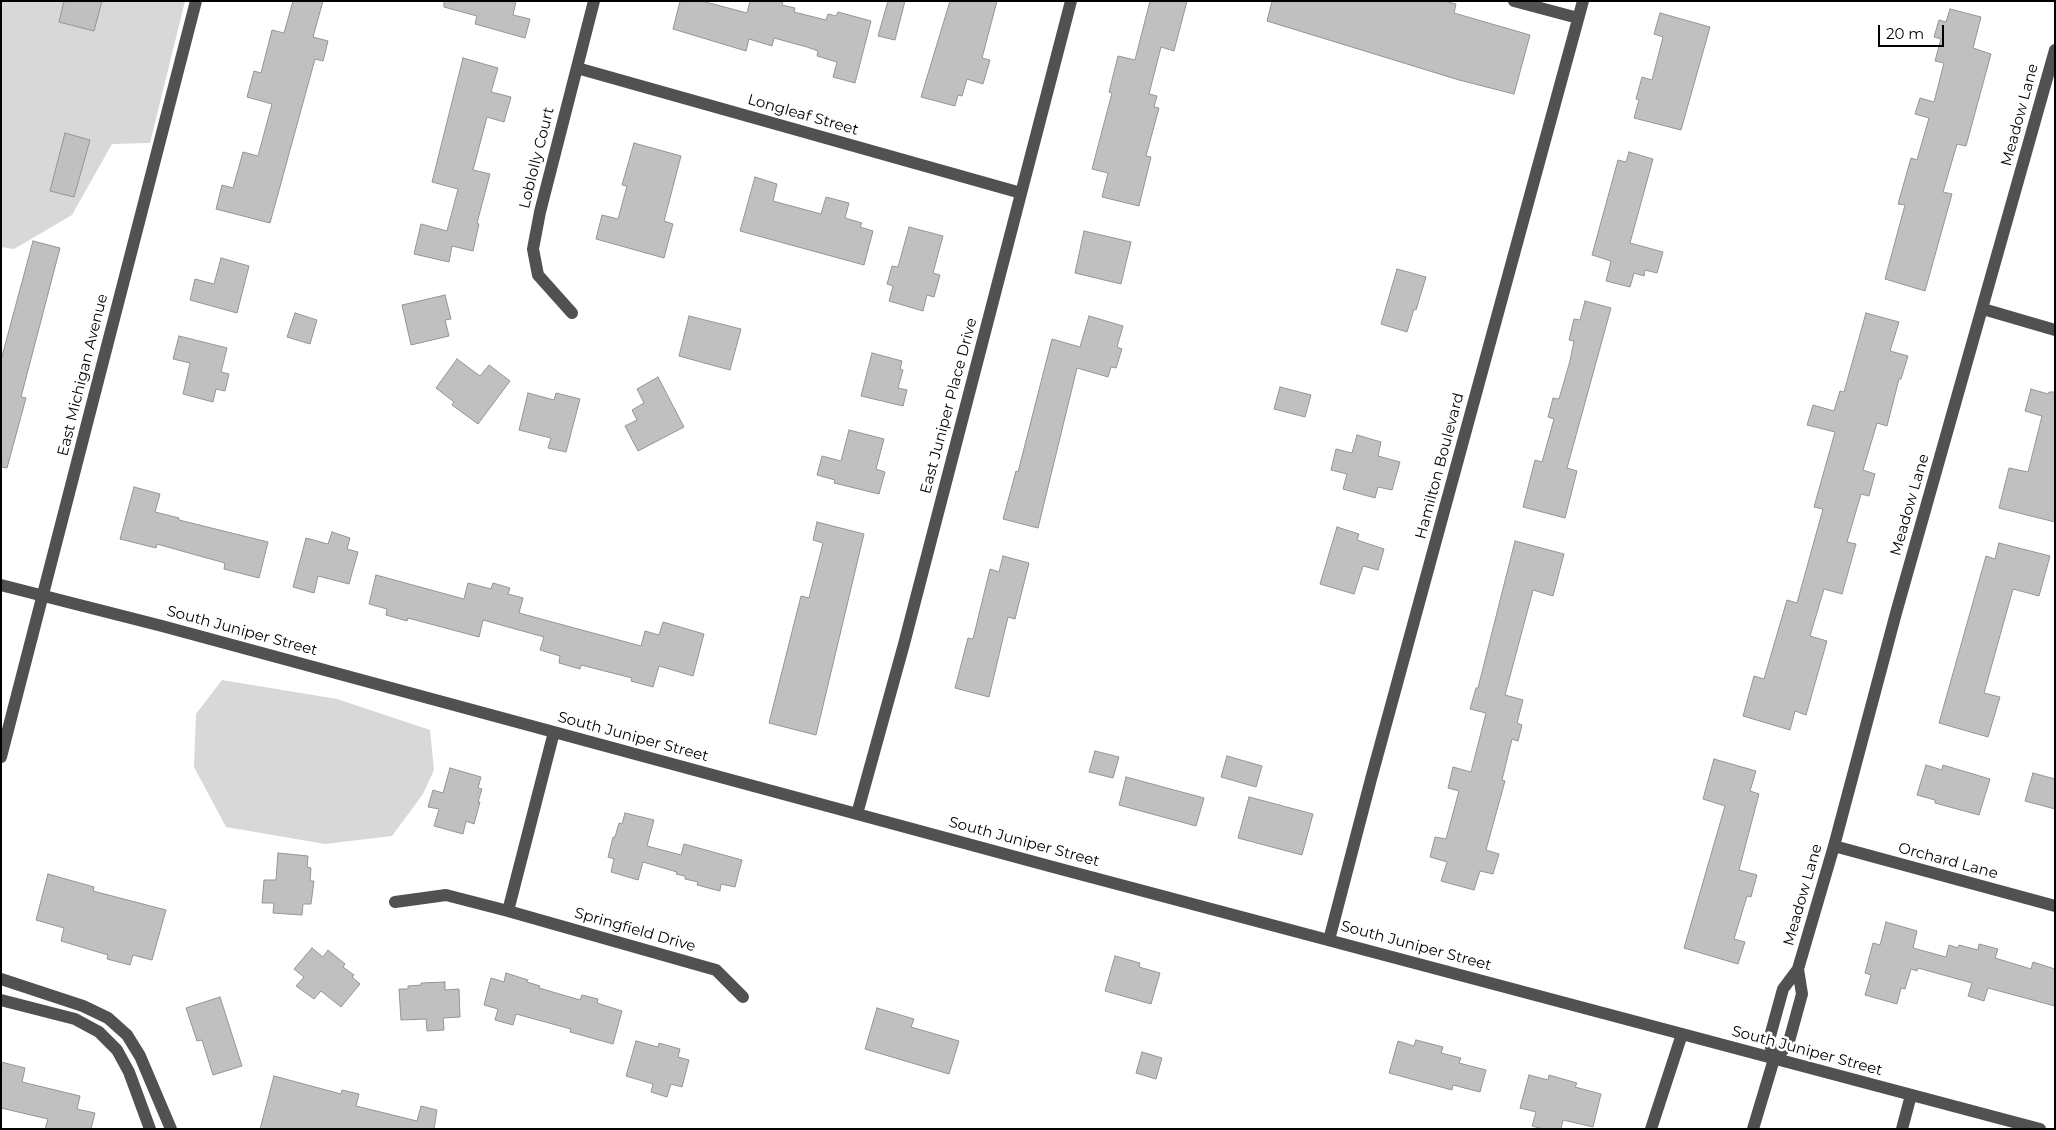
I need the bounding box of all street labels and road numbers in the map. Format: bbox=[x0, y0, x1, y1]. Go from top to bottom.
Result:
street label: Meadow Lane bbox=[1998, 62, 2042, 168]
street label: Longleaf Street bbox=[745, 91, 861, 139]
street label: Loblolly Court bbox=[516, 105, 558, 211]
street label: East Michigan Avenue bbox=[54, 292, 112, 458]
street label: East Juniper Place Drive bbox=[917, 316, 981, 496]
street label: Hamilton Boulevard bbox=[1412, 391, 1468, 541]
street label: Meadow Lane bbox=[1887, 452, 1933, 558]
street label: South Juniper Street bbox=[165, 602, 319, 660]
street label: South Juniper Street bbox=[556, 708, 710, 766]
street label: South Juniper Street bbox=[947, 813, 1101, 871]
street label: Orchard Lane bbox=[1896, 839, 2000, 883]
street label: Meadow Lane bbox=[1780, 842, 1826, 948]
street label: Springfield Drive bbox=[572, 904, 698, 956]
street label: South Juniper Street bbox=[1339, 917, 1493, 975]
street label: South Juniper Street bbox=[1730, 1022, 1884, 1080]

